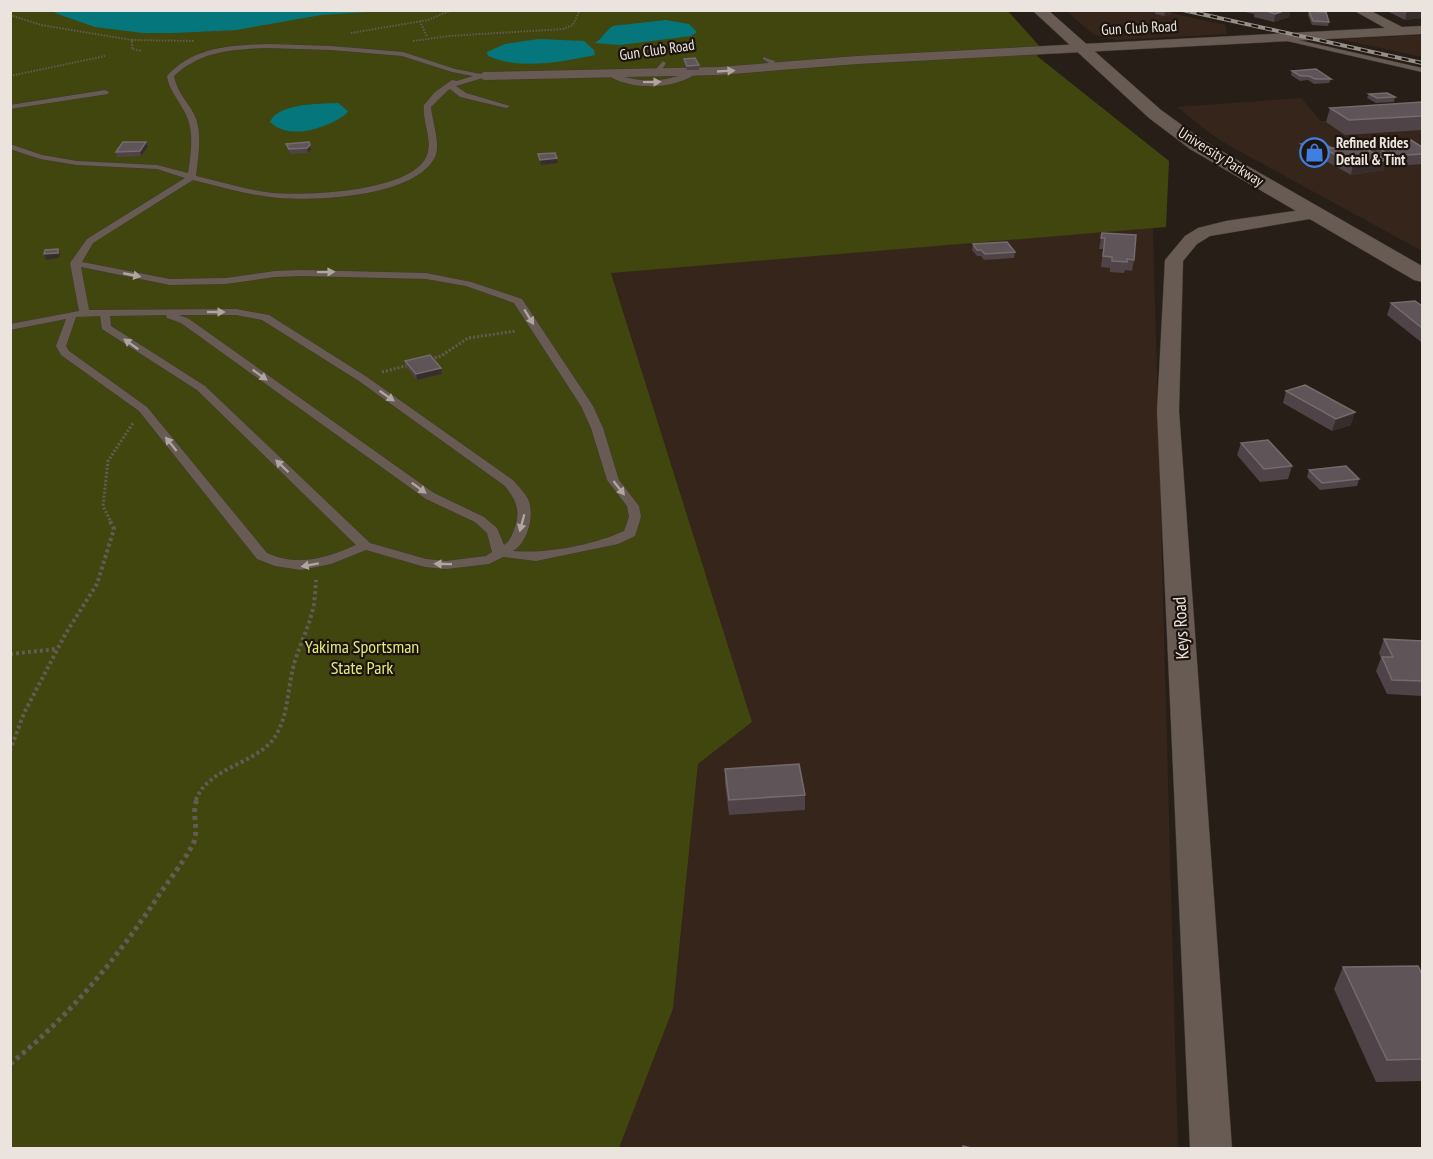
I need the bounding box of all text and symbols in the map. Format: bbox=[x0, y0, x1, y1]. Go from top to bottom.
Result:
street label: Gun Club Road bbox=[1101, 16, 1177, 39]
street label: Gun Club Road bbox=[618, 35, 696, 64]
one-way arrow bbox=[717, 66, 736, 76]
one-way arrow bbox=[643, 77, 662, 87]
street label: University Parkway bbox=[1175, 123, 1268, 191]
place label: Refined Rides Detail & Tint bbox=[1336, 133, 1408, 169]
shop icon: Refined Rides Detail & Tint bbox=[1299, 136, 1331, 168]
one-way arrow bbox=[316, 267, 335, 277]
one-way arrow bbox=[123, 271, 142, 280]
one-way arrow bbox=[206, 307, 225, 317]
one-way arrow bbox=[523, 309, 534, 326]
one-way arrow bbox=[124, 338, 140, 350]
one-way arrow bbox=[252, 369, 268, 381]
one-way arrow bbox=[379, 390, 395, 402]
one-way arrow bbox=[165, 437, 178, 452]
one-way arrow bbox=[276, 460, 290, 474]
one-way arrow bbox=[613, 481, 625, 496]
one-way arrow bbox=[411, 482, 426, 494]
one-way arrow bbox=[517, 514, 526, 532]
one-way arrow bbox=[433, 559, 452, 569]
one-way arrow bbox=[300, 560, 319, 569]
street label: Keys Road bbox=[1167, 596, 1194, 660]
park label: Yakima Sportsman State Park bbox=[305, 635, 419, 679]

